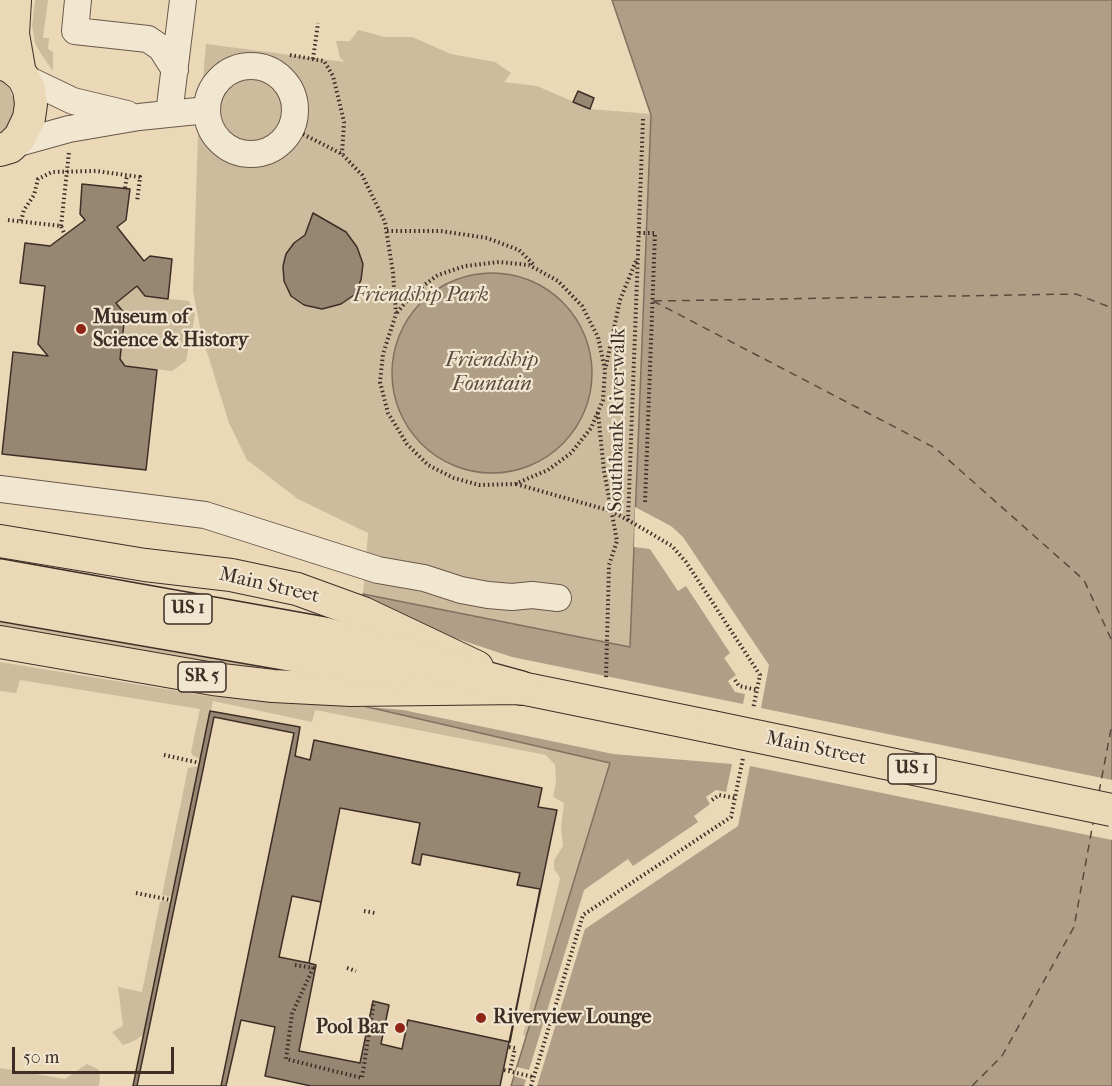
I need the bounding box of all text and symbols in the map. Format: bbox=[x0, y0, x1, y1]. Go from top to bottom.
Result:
park label: Friendship Park bbox=[353, 284, 489, 308]
place label: Museum of Science & History bbox=[93, 306, 248, 353]
marker: Museum of Science & History bbox=[74, 322, 88, 336]
street label: Southbank Riverwalk bbox=[604, 328, 632, 512]
water label: Friendship Fountain bbox=[446, 348, 538, 398]
street label: Main Street bbox=[217, 563, 321, 609]
road number: US 1 bbox=[164, 594, 212, 624]
road number: SR 5 bbox=[178, 662, 226, 692]
street label: Main Street bbox=[764, 727, 868, 771]
road number: US 1 bbox=[888, 754, 936, 784]
place label: Riverview Lounge bbox=[493, 1006, 651, 1030]
marker: Riverview Lounge bbox=[474, 1011, 488, 1025]
place label: Pool Bar bbox=[316, 1016, 388, 1040]
marker: Pool Bar bbox=[393, 1021, 407, 1035]
scale bar bbox=[15, 1035, 177, 1073]
text: 50 m bbox=[23, 1047, 59, 1068]

